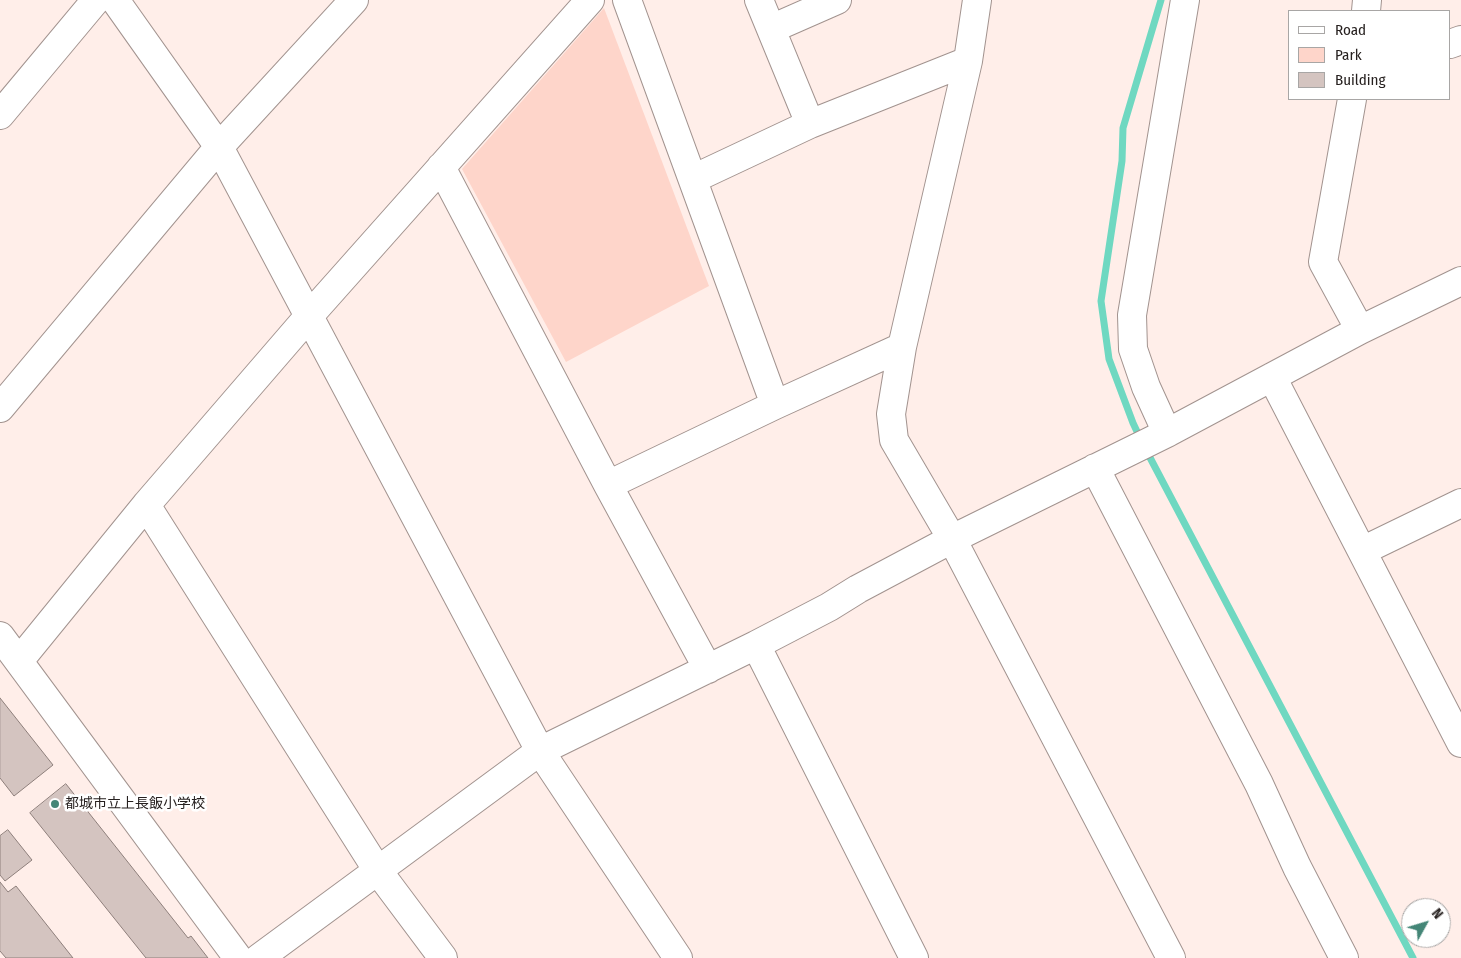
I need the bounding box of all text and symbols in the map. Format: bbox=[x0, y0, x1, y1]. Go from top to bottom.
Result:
legend bbox=[1288, 10, 1451, 100]
text: Road bbox=[1335, 21, 1366, 39]
text: Park bbox=[1335, 46, 1362, 64]
text: Building bbox=[1335, 71, 1386, 89]
place label: 都城市立上長飯小学校 bbox=[65, 796, 205, 812]
marker: 都城市立上長飯小学校 bbox=[49, 798, 61, 810]
north arrow bbox=[1401, 898, 1451, 948]
text: N bbox=[1428, 905, 1447, 922]

